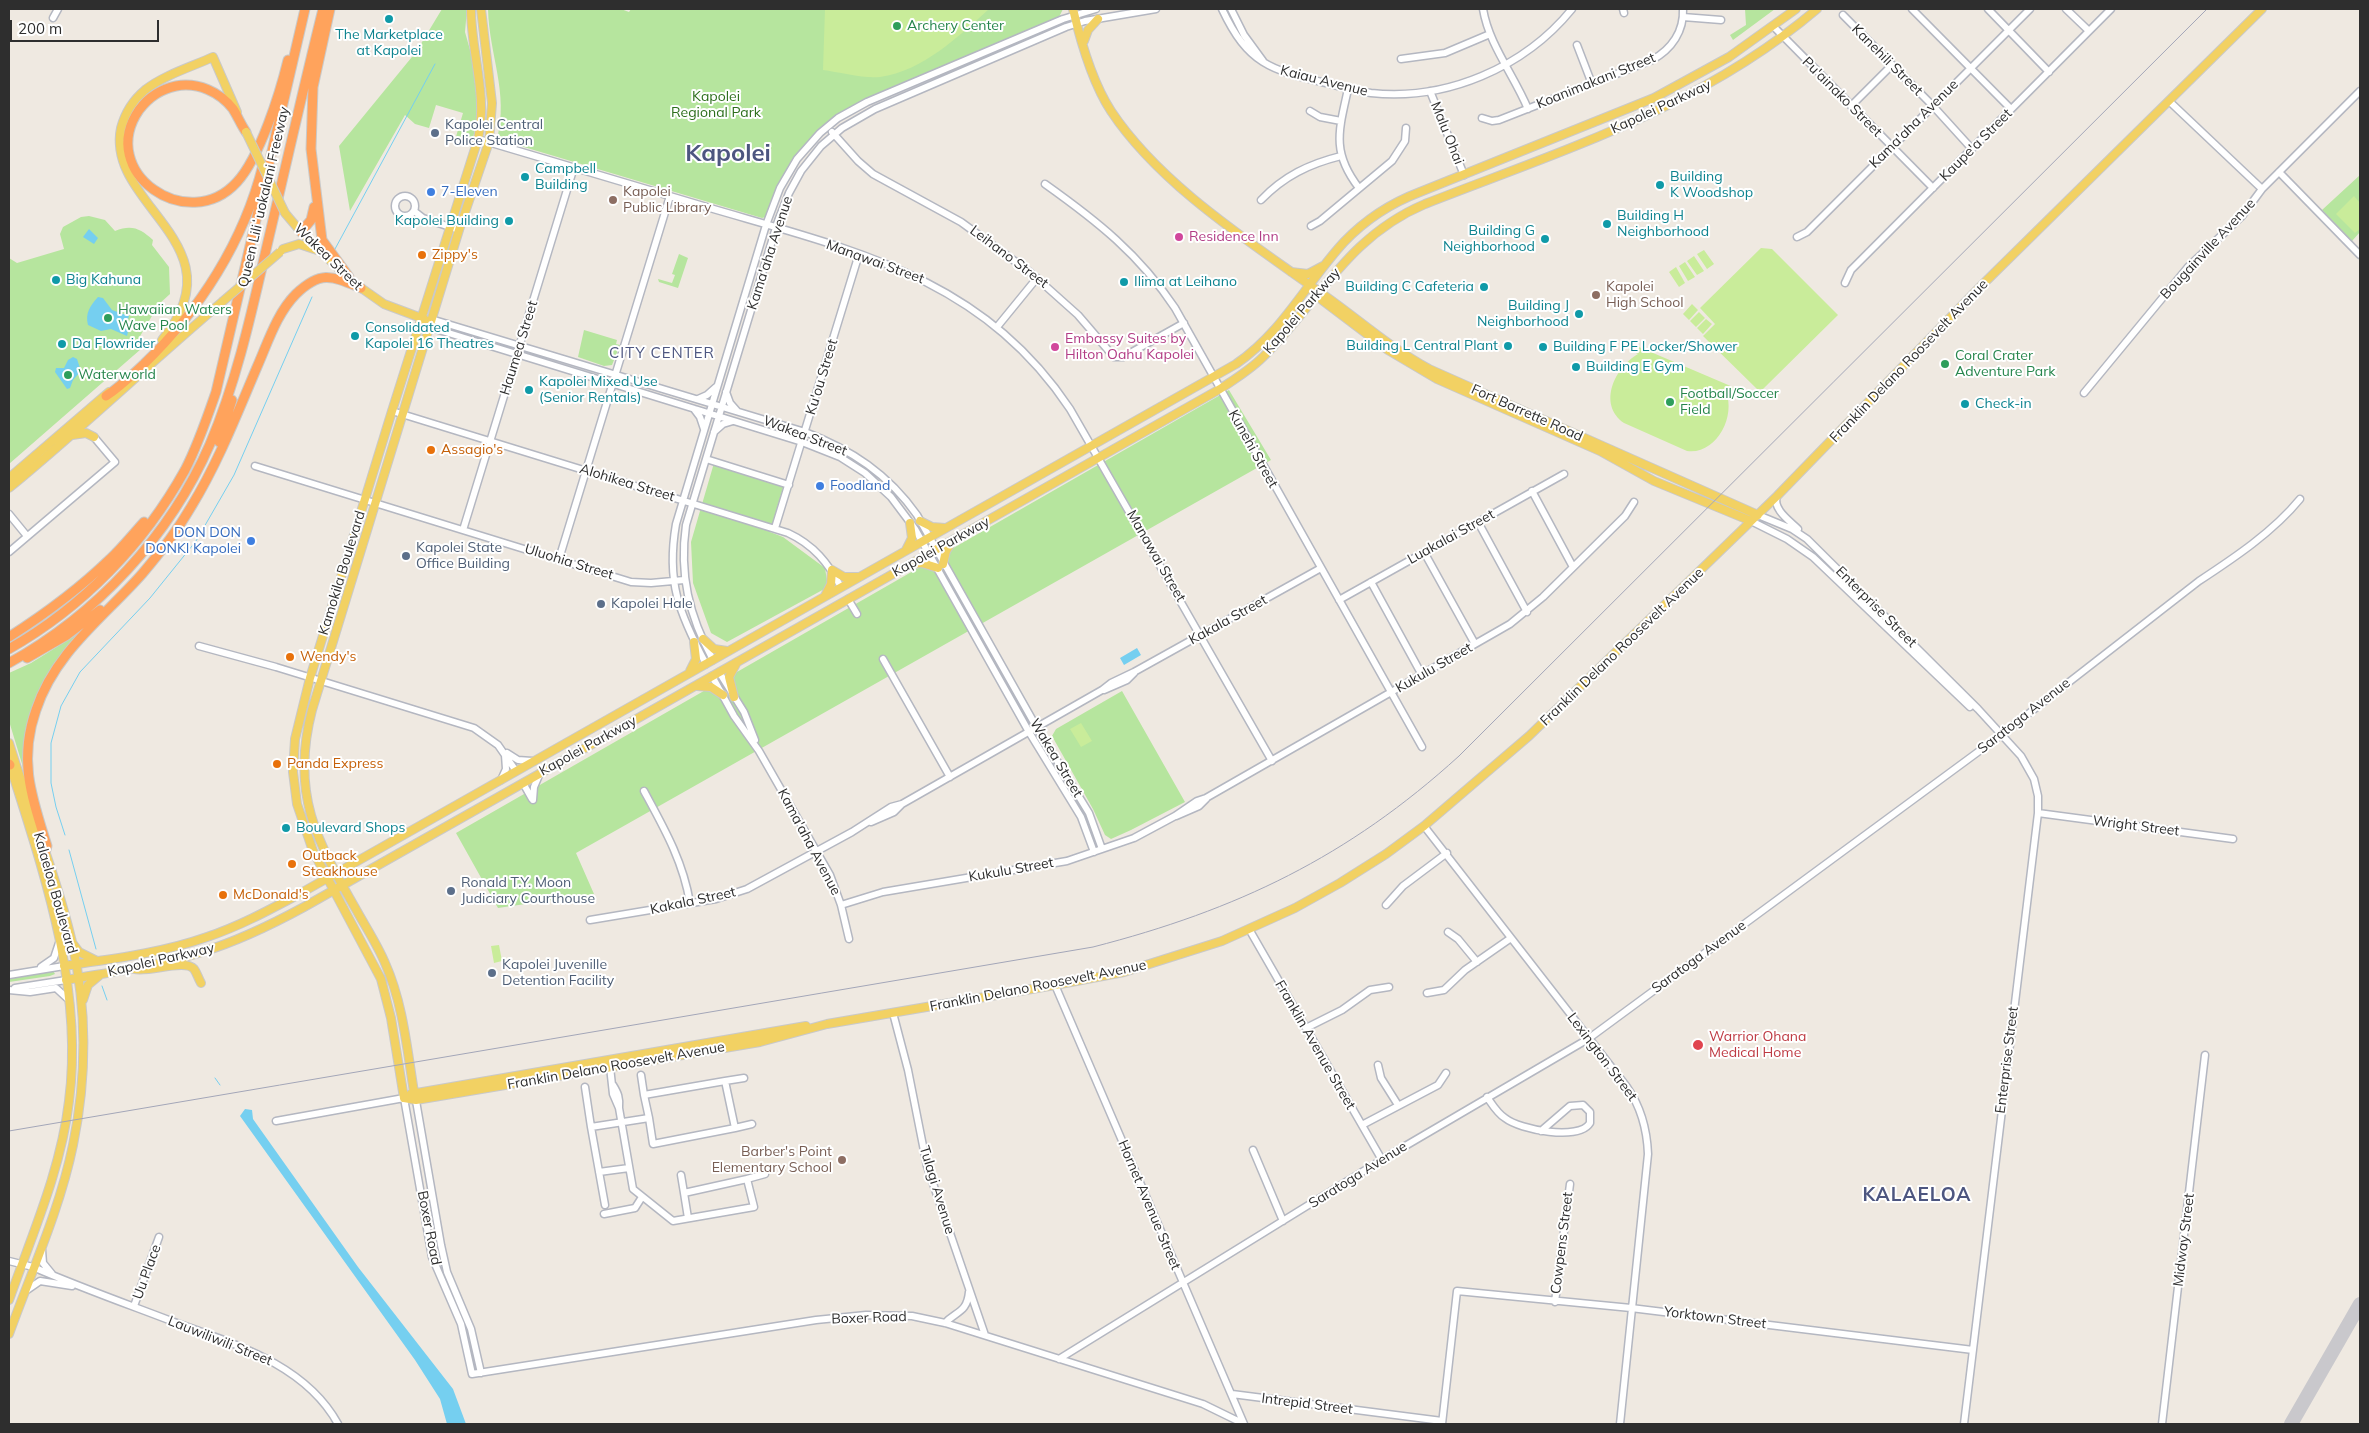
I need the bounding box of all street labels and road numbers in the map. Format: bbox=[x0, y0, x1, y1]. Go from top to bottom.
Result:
street label: Kanehili Street bbox=[1848, 21, 1926, 99]
street label: Koanimakani Street bbox=[1534, 49, 1658, 113]
street label: Pu'ainako Street bbox=[1799, 54, 1885, 140]
street label: Kaiau Avenue bbox=[1279, 62, 1369, 100]
street label: Kapolei Parkway bbox=[1608, 76, 1714, 138]
street label: Kama'aha Avenue bbox=[1866, 76, 1962, 172]
street label: Malu Ohai bbox=[1427, 99, 1467, 167]
street label: Queen Liliʻuokalani Freeway bbox=[235, 105, 293, 289]
street label: Kaupe'a Street bbox=[1936, 105, 2016, 185]
street label: Kama'aha Avenue bbox=[744, 194, 796, 312]
street label: Bougainville Avenue bbox=[2157, 195, 2259, 303]
street label: Wakea Street bbox=[290, 220, 366, 294]
street label: Leihano Street bbox=[967, 222, 1051, 292]
street label: Manawai Street bbox=[824, 236, 926, 288]
street label: Kapolei Parkway bbox=[1260, 264, 1344, 358]
street label: Franklin Delano Roosevelt Avenue bbox=[1826, 276, 1992, 446]
street label: Haumea Street bbox=[497, 299, 541, 397]
street label: Ku'ou Street bbox=[803, 337, 841, 417]
street label: Fort Barrette Road bbox=[1469, 381, 1585, 445]
street label: Kunehi Street bbox=[1225, 407, 1281, 491]
street label: Wakea Street bbox=[761, 412, 849, 460]
street label: Alohikea Street bbox=[577, 461, 677, 505]
street label: Luakalai Street bbox=[1405, 506, 1497, 568]
street label: Manawai Street bbox=[1123, 507, 1189, 605]
street label: Kamokila Boulevard bbox=[315, 509, 369, 637]
street label: Kapolei Parkway bbox=[889, 513, 993, 581]
street label: Uluohia Street bbox=[523, 541, 615, 583]
street label: Enterprise Street bbox=[1832, 563, 1920, 651]
street label: Franklin Delano Roosevelt Avenue bbox=[1537, 564, 1707, 730]
street label: Kakala Street bbox=[1186, 592, 1270, 648]
street label: Kukulu Street bbox=[1393, 639, 1475, 697]
street label: Saratoga Avenue bbox=[1974, 675, 2074, 757]
street label: Kapolei Parkway bbox=[536, 712, 640, 780]
street label: Wakea Street bbox=[1026, 716, 1086, 800]
street label: Kama'aha Avenue bbox=[774, 786, 844, 898]
street label: Wright Street bbox=[2092, 812, 2180, 840]
street label: Kalaeloa Boulevard bbox=[30, 830, 80, 956]
street label: Kukulu Street bbox=[967, 854, 1055, 886]
street label: Kakala Street bbox=[649, 884, 737, 918]
street label: Saratoga Avenue bbox=[1649, 917, 1749, 997]
street label: Kapolei Parkway bbox=[106, 940, 216, 980]
street label: Franklin Delano Roosevelt Avenue bbox=[928, 957, 1148, 1015]
street label: Franklin Avenue Street bbox=[1271, 977, 1359, 1113]
street label: Enterprise Street bbox=[1992, 1006, 2022, 1114]
street label: Lexington Street bbox=[1563, 1010, 1641, 1104]
street label: Franklin Delano Roosevelt Avenue bbox=[506, 1039, 726, 1093]
street label: Hornet Avenue Street bbox=[1114, 1138, 1184, 1272]
street label: Saratoga Avenue bbox=[1306, 1138, 1410, 1212]
street label: Tulagi Avenue bbox=[916, 1144, 958, 1236]
street label: Boxer Road bbox=[414, 1189, 444, 1267]
street label: Cowpens Street bbox=[1547, 1191, 1577, 1295]
street label: Midway Street bbox=[2170, 1192, 2198, 1288]
street label: Uu Place bbox=[129, 1242, 165, 1302]
street label: Yorktown Street bbox=[1663, 1303, 1767, 1333]
street label: Boxer Road bbox=[831, 1308, 907, 1328]
street label: Lauwiliwili Street bbox=[165, 1312, 275, 1370]
street label: Intrepid Street bbox=[1260, 1390, 1354, 1418]

